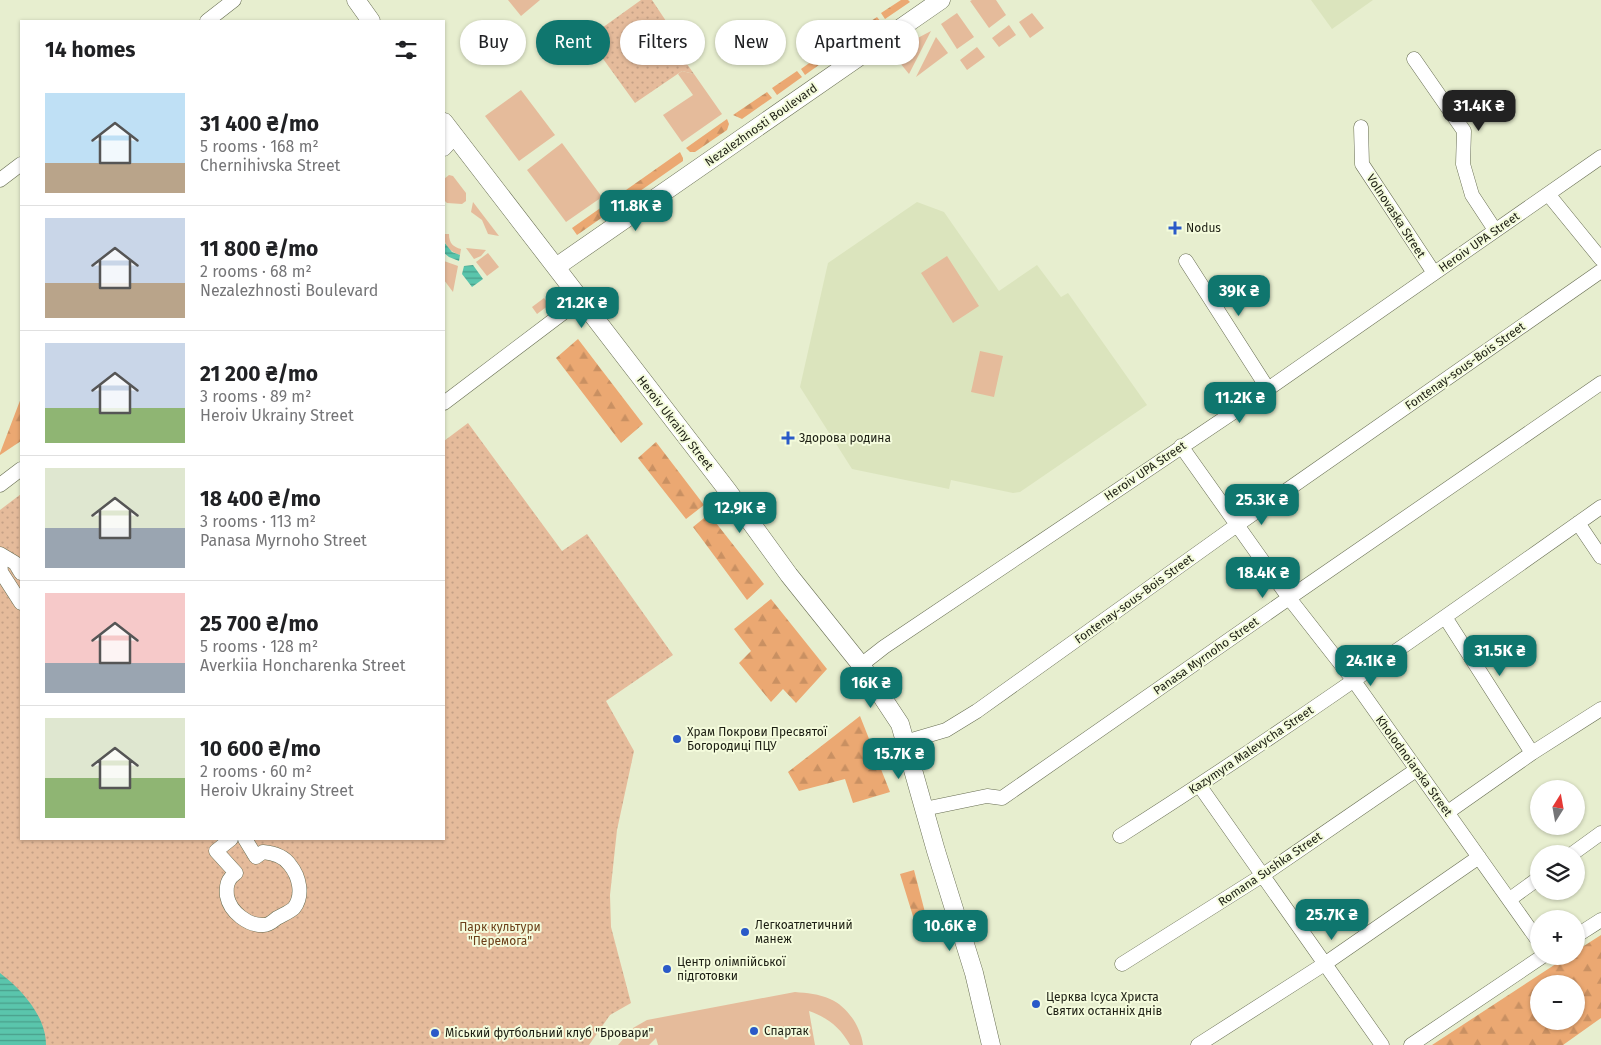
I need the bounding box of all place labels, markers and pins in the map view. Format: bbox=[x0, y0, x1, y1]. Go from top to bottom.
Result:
pin: 31.4K ₴ bbox=[1433, 90, 1525, 132]
pin: 11.8K ₴ bbox=[590, 190, 682, 232]
marker: Nodus bbox=[1168, 221, 1182, 235]
place label: Nodus bbox=[1186, 221, 1221, 235]
pin: 39K ₴ bbox=[1204, 274, 1274, 317]
pin: 21.2K ₴ bbox=[536, 286, 628, 329]
pin: 11.2K ₴ bbox=[1194, 382, 1286, 424]
marker: Здорова родина bbox=[781, 431, 795, 445]
place label: Здорова родина bbox=[799, 431, 891, 445]
pin: 25.3K ₴ bbox=[1216, 484, 1308, 526]
pin: 12.9K ₴ bbox=[694, 492, 786, 534]
pin: 18.4K ₴ bbox=[1217, 556, 1309, 599]
pin: 31.5K ₴ bbox=[1454, 634, 1546, 677]
pin: 24.1K ₴ bbox=[1325, 644, 1417, 687]
pin: 16K ₴ bbox=[836, 666, 906, 709]
place label: Храм Покрови Пресвятої Богородиці ПЦУ bbox=[687, 725, 828, 753]
marker: Храм Покрови Пресвятої Богородиці ПЦУ bbox=[671, 733, 683, 745]
pin: 15.7K ₴ bbox=[853, 738, 945, 780]
pin: 25.7K ₴ bbox=[1286, 898, 1378, 941]
pin: 10.6K ₴ bbox=[904, 910, 996, 952]
place label: Легкоатлетичний манеж bbox=[755, 918, 853, 946]
marker: Легкоатлетичний манеж bbox=[739, 926, 751, 938]
place label: Центр олімпійської підготовки bbox=[677, 955, 786, 983]
marker: Центр олімпійської підготовки bbox=[661, 963, 673, 975]
place label: Церква Ісуса Христа Святих останніх днів bbox=[1046, 990, 1163, 1018]
marker: Церква Ісуса Христа Святих останніх днів bbox=[1030, 998, 1042, 1010]
place label: Спартак bbox=[764, 1024, 809, 1038]
marker: Спартак bbox=[748, 1025, 760, 1037]
place label: Міський футбольний клуб "Бровари" bbox=[445, 1026, 654, 1040]
marker: Міський футбольний клуб "Бровари" bbox=[429, 1027, 441, 1039]

